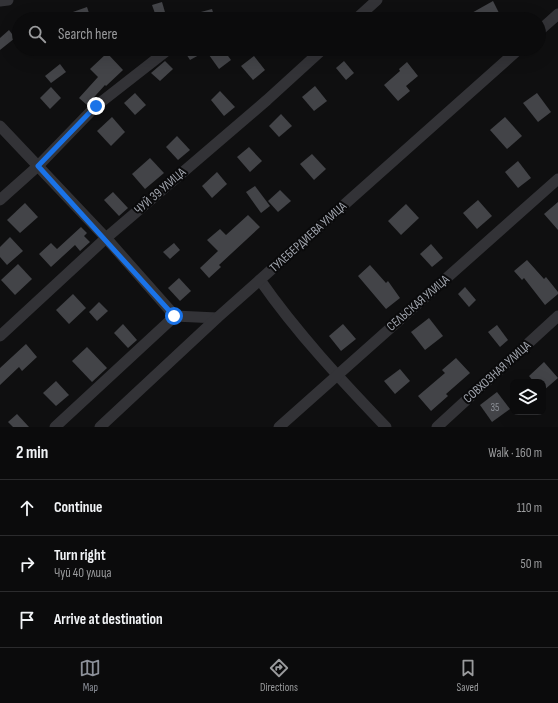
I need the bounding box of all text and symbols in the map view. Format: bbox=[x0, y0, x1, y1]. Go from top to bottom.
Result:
search box bbox=[12, 12, 546, 56]
icon: search bbox=[26, 23, 48, 45]
text: Search here bbox=[58, 25, 118, 44]
route end bbox=[87, 97, 105, 115]
street label: ЧУЙ 39 УЛИЦА bbox=[131, 164, 189, 218]
street label: ТУЛЕБЕРДИЕВА УЛИЦА bbox=[266, 198, 350, 276]
street label: СЕЛЬСКАЯ УЛИЦА bbox=[383, 271, 453, 335]
route start bbox=[165, 307, 183, 325]
street label: СОВХОЗНАЯ УЛИЦА bbox=[460, 337, 534, 406]
map controls bbox=[510, 379, 546, 415]
button: layers bbox=[510, 379, 546, 415]
house number: 35 bbox=[490, 401, 500, 414]
text: 2 min bbox=[16, 443, 48, 463]
text: Walk · 160 m bbox=[488, 445, 542, 461]
icon: ahead bbox=[16, 497, 38, 519]
text: Continue bbox=[54, 498, 103, 517]
text: 110 m bbox=[517, 500, 542, 516]
text: Turn right bbox=[54, 546, 106, 565]
icon: right bbox=[16, 553, 38, 575]
text: 50 m bbox=[521, 556, 542, 572]
text: Чуй 40 улица bbox=[54, 565, 112, 581]
icon: arrive bbox=[16, 609, 38, 631]
text: Arrive at destination bbox=[54, 610, 163, 629]
tab: Map bbox=[79, 657, 101, 694]
tab: Directions bbox=[260, 657, 298, 694]
tab: Saved bbox=[457, 657, 479, 694]

